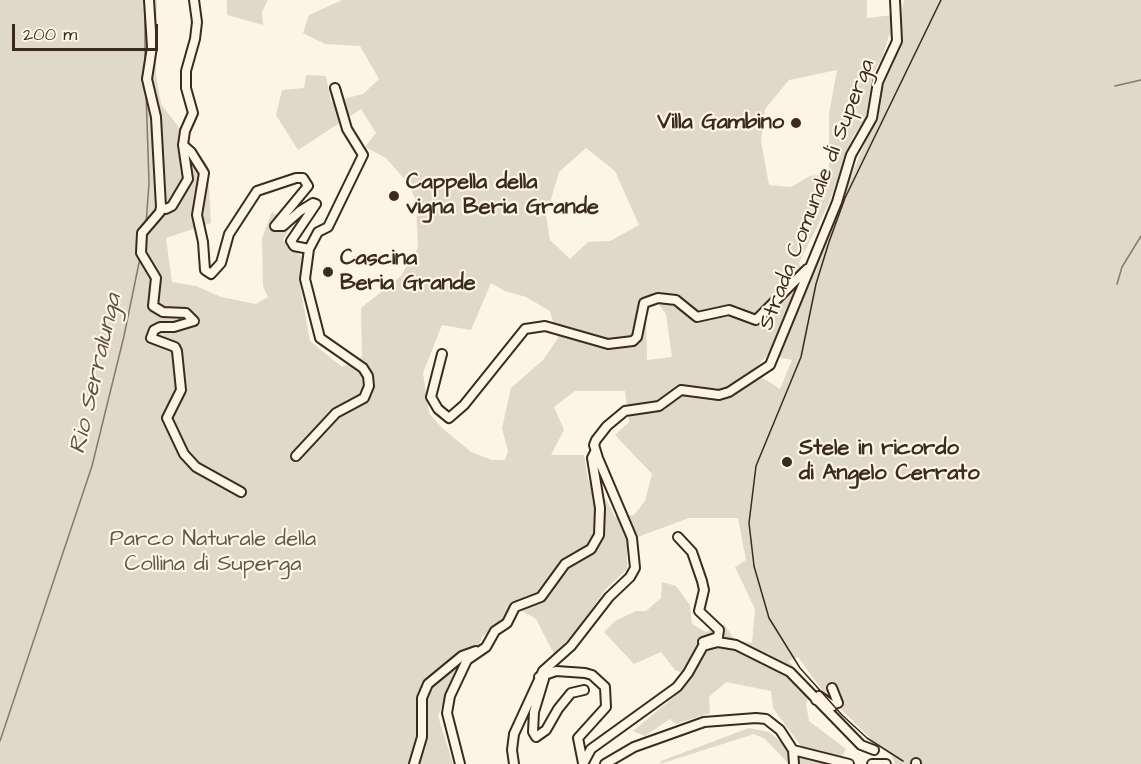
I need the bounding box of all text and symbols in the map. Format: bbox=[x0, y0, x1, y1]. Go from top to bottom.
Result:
scale bar bbox=[15, 12, 160, 50]
text: 200 m bbox=[23, 22, 77, 47]
street label: Strada Comunale di Superga bbox=[754, 56, 882, 334]
place label: Villa Gambino bbox=[657, 110, 784, 136]
marker: Villa Gambino bbox=[789, 116, 803, 130]
place label: Cappella della vigna Beria Grande bbox=[406, 170, 599, 222]
marker: Cappella della vigna Beria Grande bbox=[387, 189, 401, 203]
place label: Cascina Beria Grande bbox=[340, 246, 476, 298]
marker: Cascina Beria Grande bbox=[321, 265, 335, 279]
water label: Rio Serralunga bbox=[65, 291, 129, 457]
place label: Stele in ricordo di Angelo Cerrato bbox=[799, 436, 980, 488]
marker: Stele in ricordo di Angelo Cerrato bbox=[780, 455, 794, 469]
park label: Parco Naturale della Collina di Superga bbox=[110, 527, 316, 578]

